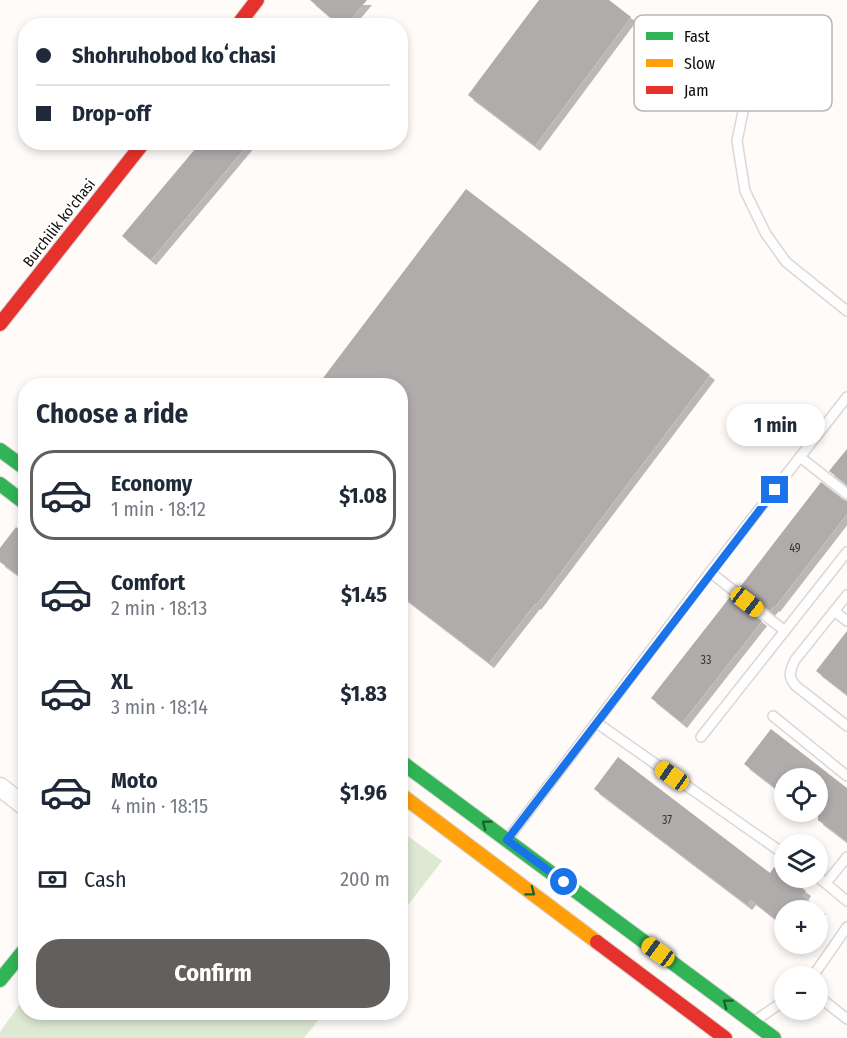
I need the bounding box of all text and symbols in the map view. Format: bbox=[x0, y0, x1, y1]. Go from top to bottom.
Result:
legend bbox=[634, 15, 832, 111]
text: Fast bbox=[684, 27, 711, 46]
text: Shohruhobod koʻchasi bbox=[72, 42, 276, 69]
text: Slow bbox=[684, 54, 715, 73]
text: Jam bbox=[684, 81, 709, 100]
text: Drop-off bbox=[72, 100, 151, 127]
street label: Burchilik ko'chasi bbox=[19, 176, 99, 270]
text: Choose a ride bbox=[36, 398, 188, 430]
callout: 1 min bbox=[726, 403, 824, 445]
text: 1 min bbox=[754, 413, 797, 437]
icon: car bbox=[39, 468, 93, 522]
text: Economy bbox=[111, 470, 192, 497]
route end bbox=[761, 476, 788, 503]
text: $1.08 bbox=[339, 482, 387, 509]
text: 1 min · 18:12 bbox=[111, 497, 206, 521]
house number: 49 bbox=[789, 541, 801, 555]
icon: car bbox=[39, 567, 93, 621]
text: Comfort bbox=[111, 569, 185, 596]
text: $1.45 bbox=[341, 581, 387, 608]
car bbox=[727, 584, 767, 620]
text: 2 min · 18:13 bbox=[111, 596, 207, 620]
house number: 33 bbox=[701, 653, 711, 667]
icon: car bbox=[39, 666, 93, 720]
text: XL bbox=[111, 668, 133, 695]
text: $1.83 bbox=[340, 680, 387, 707]
text: 3 min · 18:14 bbox=[111, 695, 208, 719]
car bbox=[652, 758, 692, 794]
icon: car bbox=[39, 765, 93, 819]
text: Moto bbox=[111, 767, 158, 794]
map controls bbox=[774, 768, 828, 1020]
button: locate bbox=[774, 768, 828, 822]
text: $1.96 bbox=[340, 779, 387, 806]
text: 4 min · 18:15 bbox=[111, 794, 208, 818]
house number: 37 bbox=[662, 813, 672, 827]
one-way arrow bbox=[482, 821, 493, 832]
button: layers bbox=[774, 834, 828, 888]
icon: cash bbox=[36, 863, 69, 896]
text: Cash bbox=[84, 866, 127, 893]
text: 200 m bbox=[340, 867, 390, 891]
route start bbox=[550, 868, 577, 895]
one-way arrow bbox=[524, 885, 535, 896]
button: + bbox=[774, 900, 828, 954]
car bbox=[638, 934, 678, 970]
button: Confirm bbox=[36, 939, 390, 1008]
button: − bbox=[774, 966, 828, 1020]
one-way arrow bbox=[723, 999, 734, 1010]

